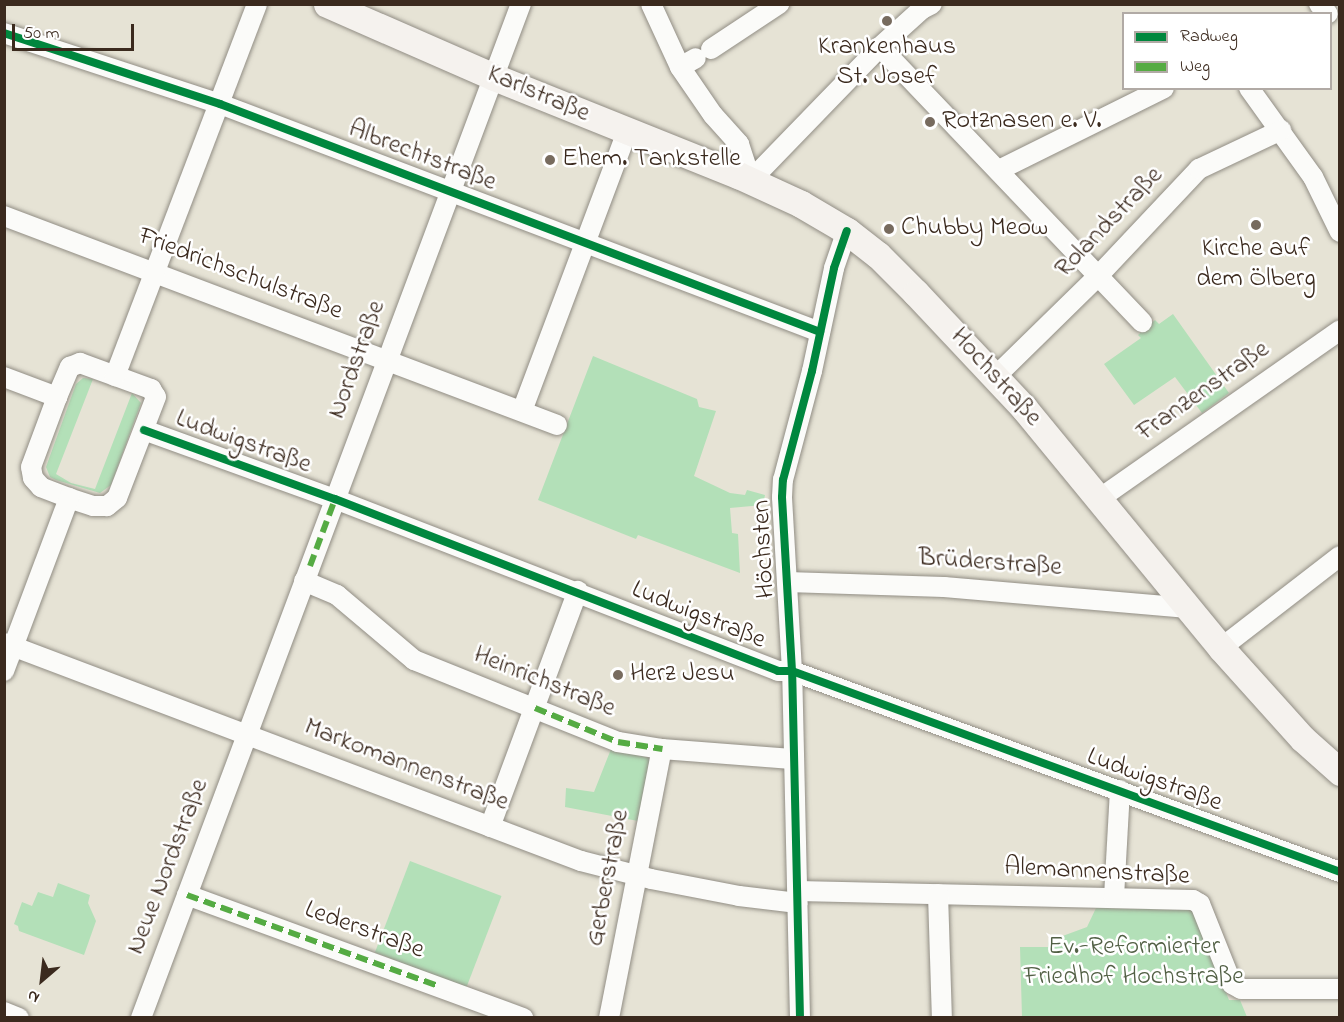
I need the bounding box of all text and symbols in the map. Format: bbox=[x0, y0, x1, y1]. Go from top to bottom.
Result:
scale bar bbox=[15, 12, 136, 50]
marker: Krankenhaus St. Josef bbox=[878, 12, 896, 30]
legend bbox=[1122, 12, 1332, 90]
text: 50 m bbox=[23, 21, 60, 47]
text: Radweg bbox=[1180, 24, 1238, 50]
place label: Krankenhaus St. Josef bbox=[818, 32, 956, 94]
text: Weg bbox=[1180, 54, 1210, 80]
street label: Karlstraße bbox=[482, 59, 594, 131]
place label: Rotznasen e. V. bbox=[942, 106, 1102, 138]
street label: Albrechtstraße bbox=[344, 115, 500, 199]
marker: Rotznasen e. V. bbox=[923, 115, 937, 129]
place label: Ehem. Tankstelle bbox=[562, 144, 741, 176]
marker: Ehem. Tankstelle bbox=[543, 153, 557, 167]
street label: Rolandstraße bbox=[1049, 161, 1171, 285]
place label: Chubby Meow bbox=[901, 213, 1048, 245]
marker: Kirche auf dem Ölberg bbox=[1249, 218, 1263, 232]
street label: Friedrichschulstraße bbox=[134, 222, 346, 328]
marker: Chubby Meow bbox=[882, 222, 896, 236]
place label: Kirche auf dem Ölberg bbox=[1196, 234, 1316, 296]
street label: Nordstraße bbox=[322, 297, 394, 423]
street label: Hochstraße bbox=[943, 322, 1047, 434]
street label: Franzenstraße bbox=[1132, 335, 1276, 449]
street label: Ludwigstraße bbox=[171, 404, 315, 482]
street label: Höchsten bbox=[747, 499, 783, 599]
street label: Brüderstraße bbox=[917, 543, 1063, 585]
street label: Ludwigstraße bbox=[626, 575, 770, 657]
street label: Heinrichstraße bbox=[469, 640, 619, 726]
place label: Herz Jesu bbox=[630, 659, 735, 691]
marker: Herz Jesu bbox=[611, 668, 625, 682]
street label: Markomannenstraße bbox=[299, 713, 513, 819]
street label: Ludwigstraße bbox=[1082, 742, 1226, 820]
street label: Neue Nordstraße bbox=[121, 775, 217, 959]
street label: Gerberstraße bbox=[580, 807, 638, 949]
street label: Alemannenstraße bbox=[1003, 853, 1191, 893]
street label: Lederstraße bbox=[300, 895, 428, 967]
park label: Ev.-Reformierter Friedhof Hochstraße bbox=[1024, 932, 1244, 994]
north arrow bbox=[12, 950, 72, 1010]
text: N bbox=[23, 983, 44, 1009]

